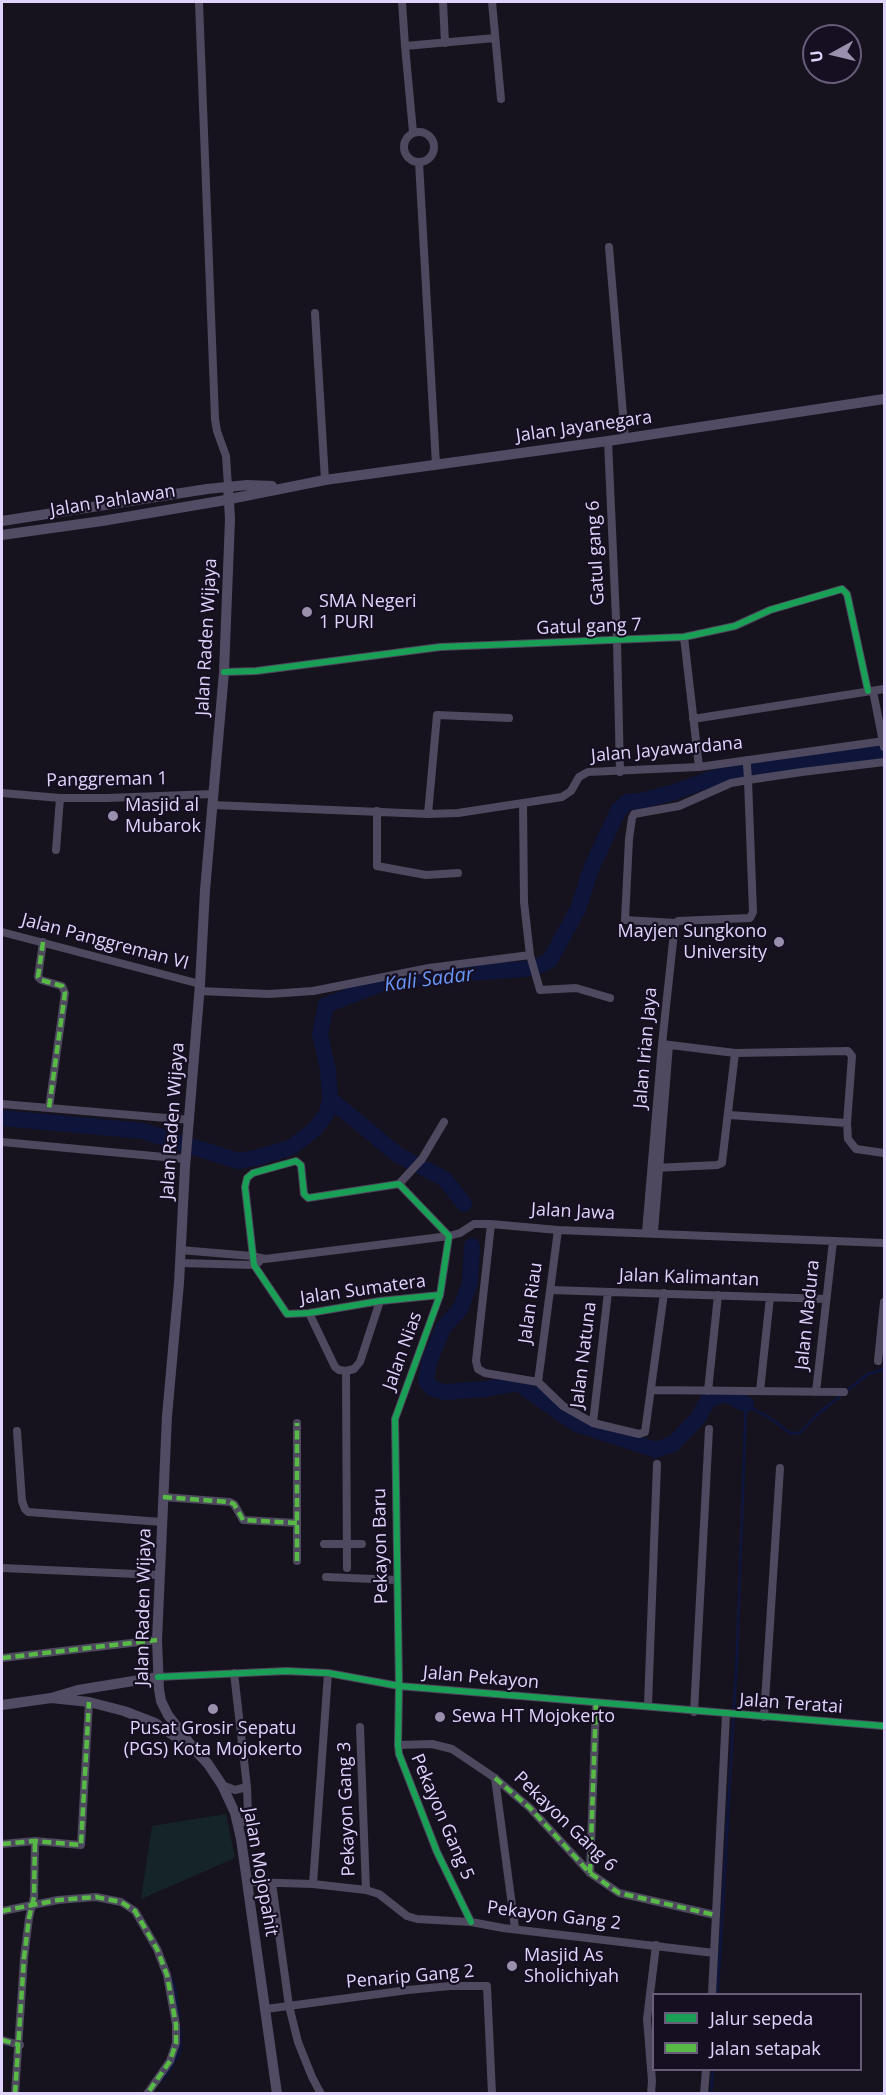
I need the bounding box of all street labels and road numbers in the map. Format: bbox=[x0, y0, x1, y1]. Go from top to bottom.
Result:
street label: Jalan Jayanegara bbox=[515, 407, 653, 447]
street label: Jalan Pahlawan bbox=[49, 480, 177, 522]
street label: Gatul gang 6 bbox=[582, 500, 610, 606]
street label: Jalan Raden Wijaya bbox=[192, 558, 222, 716]
street label: Gatul gang 7 bbox=[536, 614, 642, 640]
street label: Jalan Jayawardana bbox=[590, 733, 744, 767]
street label: Panggreman 1 bbox=[46, 768, 168, 792]
street label: Jalan Panggreman VI bbox=[19, 909, 191, 975]
street label: Jalan Irian Jaya bbox=[630, 986, 662, 1110]
street label: Jalan Raden Wijaya bbox=[157, 1042, 189, 1200]
street label: Jalan Jawa bbox=[531, 1199, 615, 1225]
street label: Jalan Madura bbox=[791, 1259, 825, 1371]
street label: Jalan Riau bbox=[515, 1261, 547, 1345]
street label: Jalan Kalimantan bbox=[618, 1265, 760, 1291]
street label: Jalan Sumatera bbox=[299, 1270, 427, 1310]
street label: Jalan Natuna bbox=[567, 1301, 601, 1409]
street label: Jalan Nias bbox=[379, 1309, 427, 1393]
street label: Pekayon Baru bbox=[369, 1488, 393, 1604]
street label: Jalan Raden Wijaya bbox=[132, 1528, 156, 1686]
street label: Jalan Pekayon bbox=[422, 1662, 540, 1694]
street label: Jalan Teratai bbox=[739, 1690, 843, 1718]
street label: Pekayon Gang 3 bbox=[334, 1741, 360, 1877]
street label: Pekayon Gang 5 bbox=[406, 1751, 478, 1883]
street label: Pekayon Gang 6 bbox=[509, 1767, 621, 1877]
street label: Jalan Mojopahit bbox=[238, 1806, 282, 1938]
street label: Pekayon Gang 2 bbox=[486, 1897, 622, 1935]
street label: Penarip Gang 2 bbox=[345, 1961, 475, 1993]

